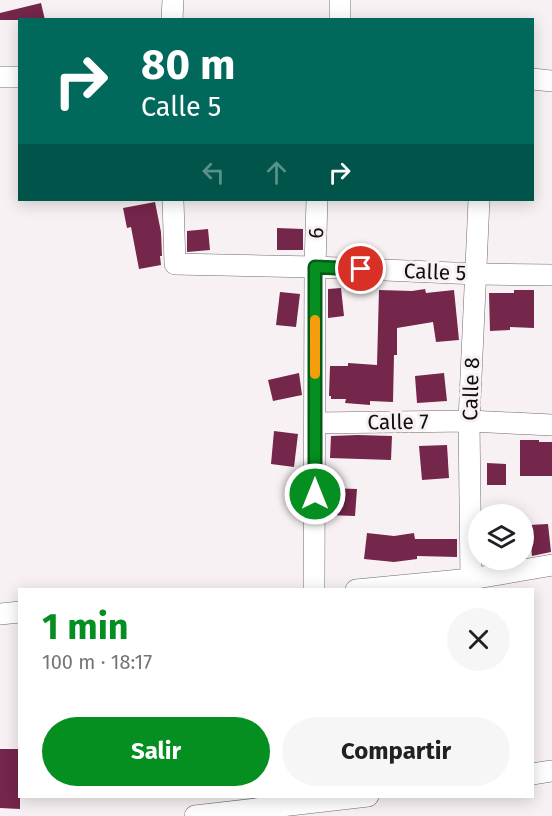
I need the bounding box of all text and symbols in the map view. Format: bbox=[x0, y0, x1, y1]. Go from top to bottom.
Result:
text: 80 m bbox=[141, 40, 235, 90]
icon: right bbox=[42, 42, 120, 120]
text: Calle 5 bbox=[141, 91, 221, 123]
icon: left bbox=[197, 156, 230, 189]
icon: ahead bbox=[260, 156, 293, 189]
icon: right bbox=[323, 156, 356, 189]
street label: 6 bbox=[303, 227, 329, 239]
pin bbox=[335, 243, 386, 294]
icon: arrive bbox=[344, 252, 377, 285]
street label: Calle 5 bbox=[403, 258, 467, 286]
street label: Calle 8 bbox=[457, 357, 485, 421]
street label: Calle 7 bbox=[367, 408, 429, 436]
position arrow bbox=[283, 462, 347, 526]
map controls bbox=[468, 504, 534, 570]
button: layers bbox=[468, 504, 534, 570]
text: 1 min bbox=[42, 605, 129, 649]
button: close bbox=[447, 608, 510, 671]
text: 100 m · 18:17 bbox=[42, 650, 152, 674]
button: Salir bbox=[42, 717, 270, 786]
button: Compartir bbox=[282, 717, 510, 786]

